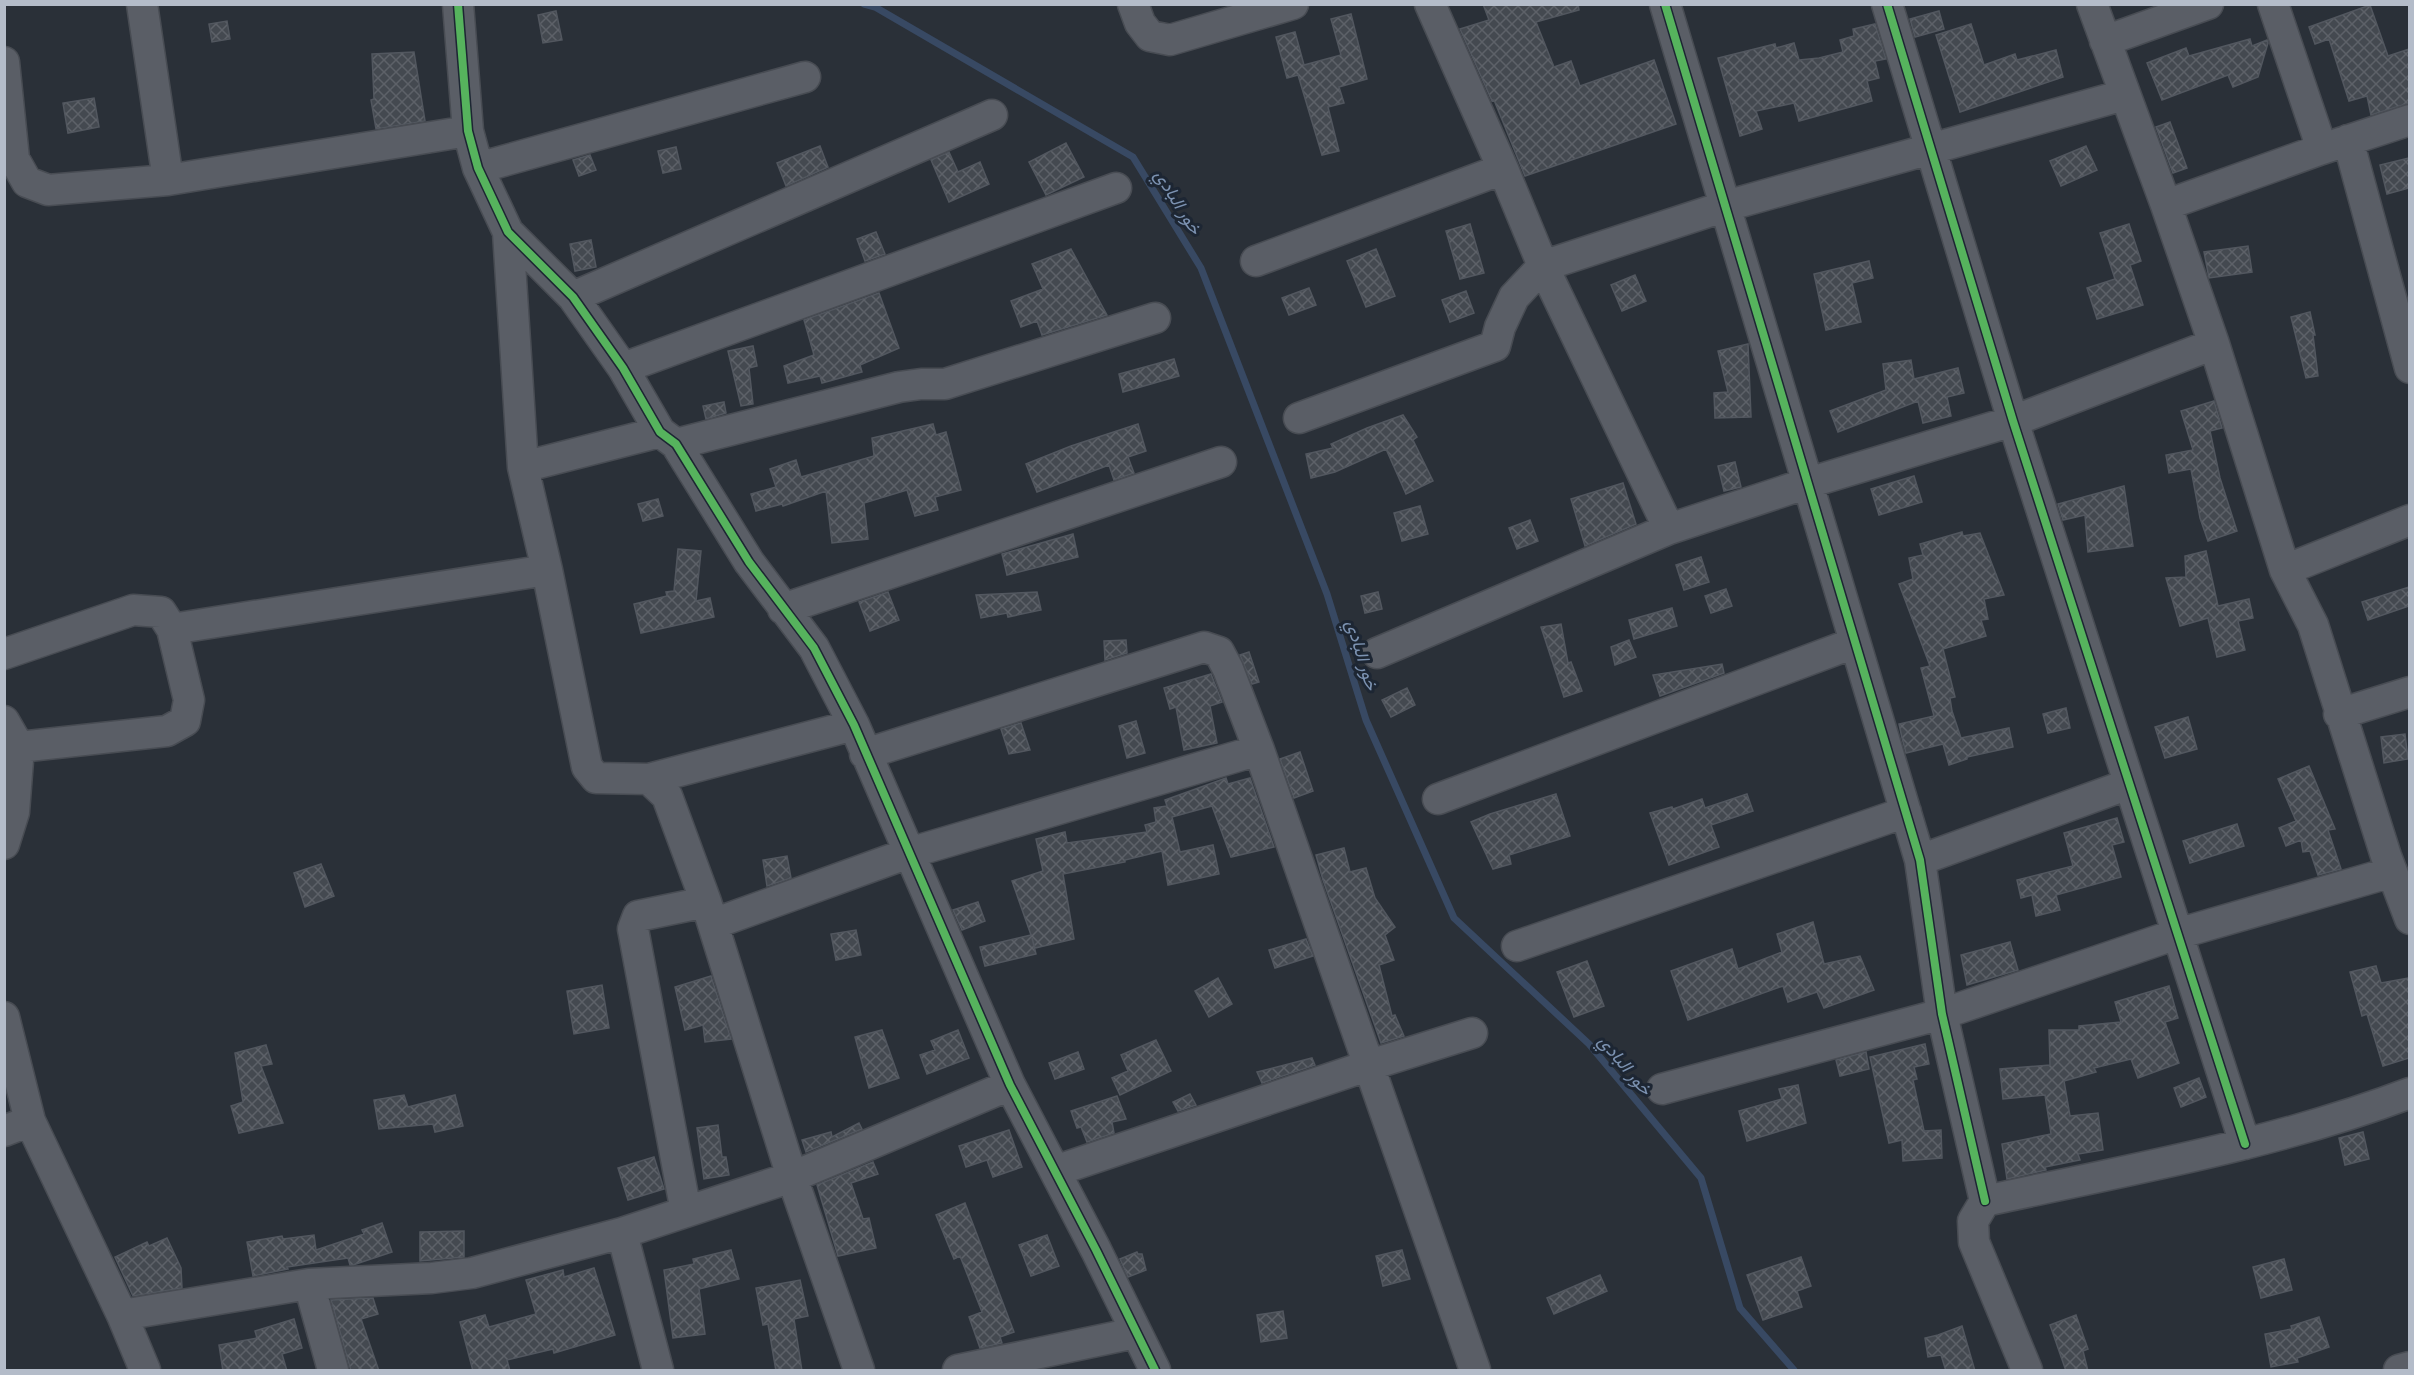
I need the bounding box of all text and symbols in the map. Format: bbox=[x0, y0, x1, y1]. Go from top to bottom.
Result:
water label: خور البادي bbox=[1146, 166, 1207, 241]
water label: خور البادي bbox=[1337, 617, 1383, 695]
water label: خور البادي bbox=[1590, 1030, 1657, 1103]

